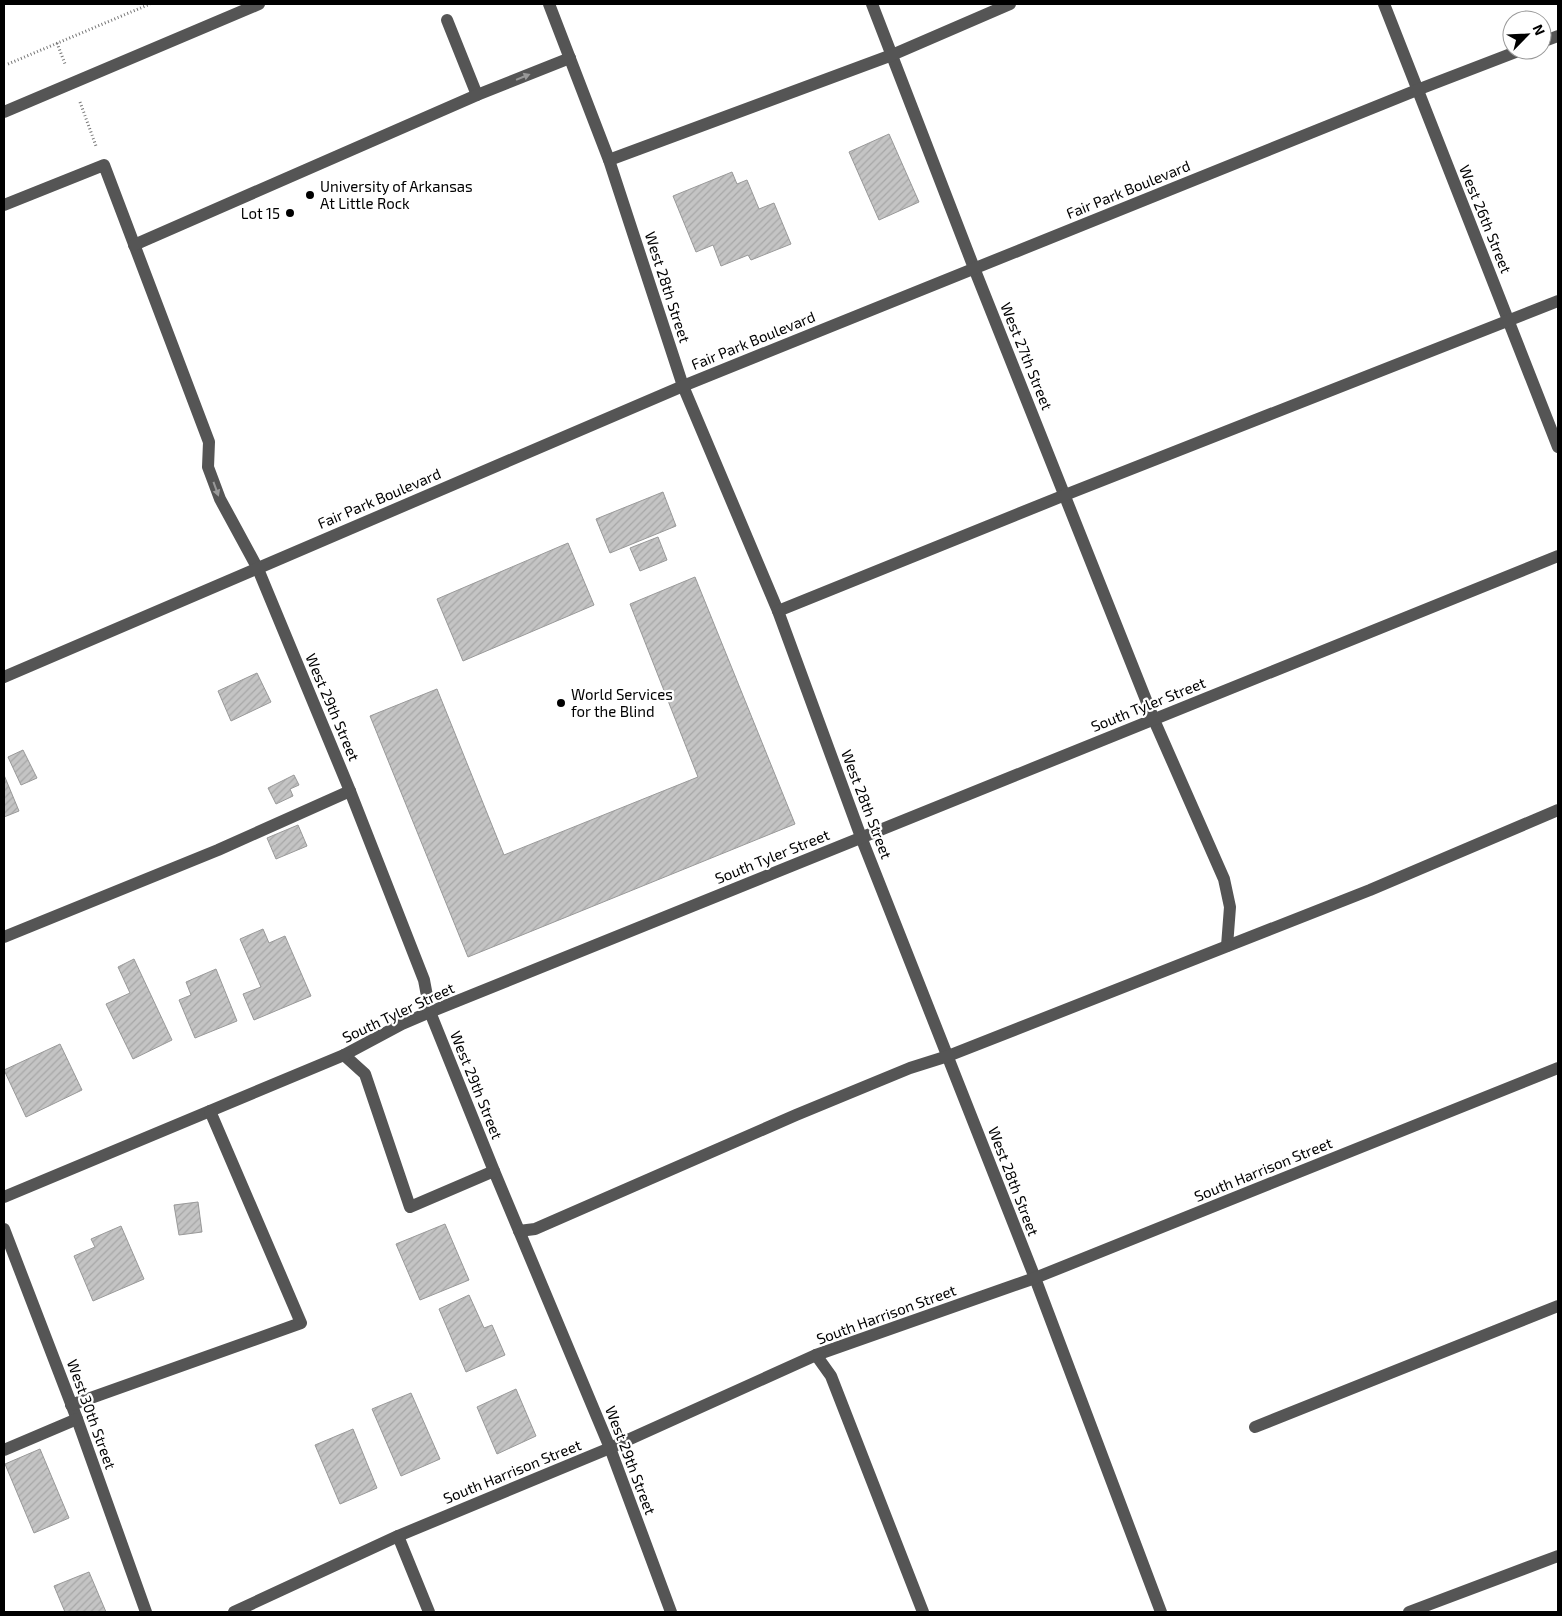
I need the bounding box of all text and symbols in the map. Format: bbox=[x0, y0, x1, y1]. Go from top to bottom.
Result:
north arrow bbox=[1502, 10, 1552, 60]
text: N bbox=[1530, 21, 1549, 38]
one-way arrow bbox=[516, 73, 531, 81]
street label: Fair Park Boulevard bbox=[1063, 156, 1193, 222]
street label: West 26th Street bbox=[1456, 162, 1516, 276]
place label: University of Arkansas At Little Rock bbox=[320, 177, 473, 212]
marker: University of Arkansas At Little Rock bbox=[304, 189, 316, 201]
place label: Lot 15 bbox=[241, 204, 280, 222]
marker: Lot 15 bbox=[284, 207, 296, 219]
street label: West 28th Street bbox=[642, 229, 695, 345]
street label: West 27th Street bbox=[997, 300, 1057, 413]
street label: Fair Park Boulevard bbox=[688, 307, 818, 373]
street label: Fair Park Boulevard bbox=[315, 464, 443, 532]
one-way arrow bbox=[212, 482, 220, 497]
street label: West 29th Street bbox=[302, 650, 364, 764]
street label: South Tyler Street bbox=[1088, 673, 1208, 735]
place label: World Services for the Blind bbox=[571, 685, 673, 720]
marker: World Services for the Blind bbox=[555, 697, 567, 709]
street label: West 28th Street bbox=[838, 747, 896, 861]
street label: South Tyler Street bbox=[712, 825, 832, 887]
street label: South Tyler Street bbox=[339, 978, 457, 1046]
street label: West 29th Street bbox=[447, 1028, 507, 1142]
street label: West 28th Street bbox=[985, 1124, 1043, 1238]
street label: South Harrison Street bbox=[1191, 1133, 1335, 1205]
street label: South Harrison Street bbox=[814, 1280, 958, 1348]
street label: West 30th Street bbox=[64, 1357, 120, 1472]
street label: West 29th Street bbox=[602, 1403, 660, 1517]
street label: South Harrison Street bbox=[440, 1435, 584, 1507]

